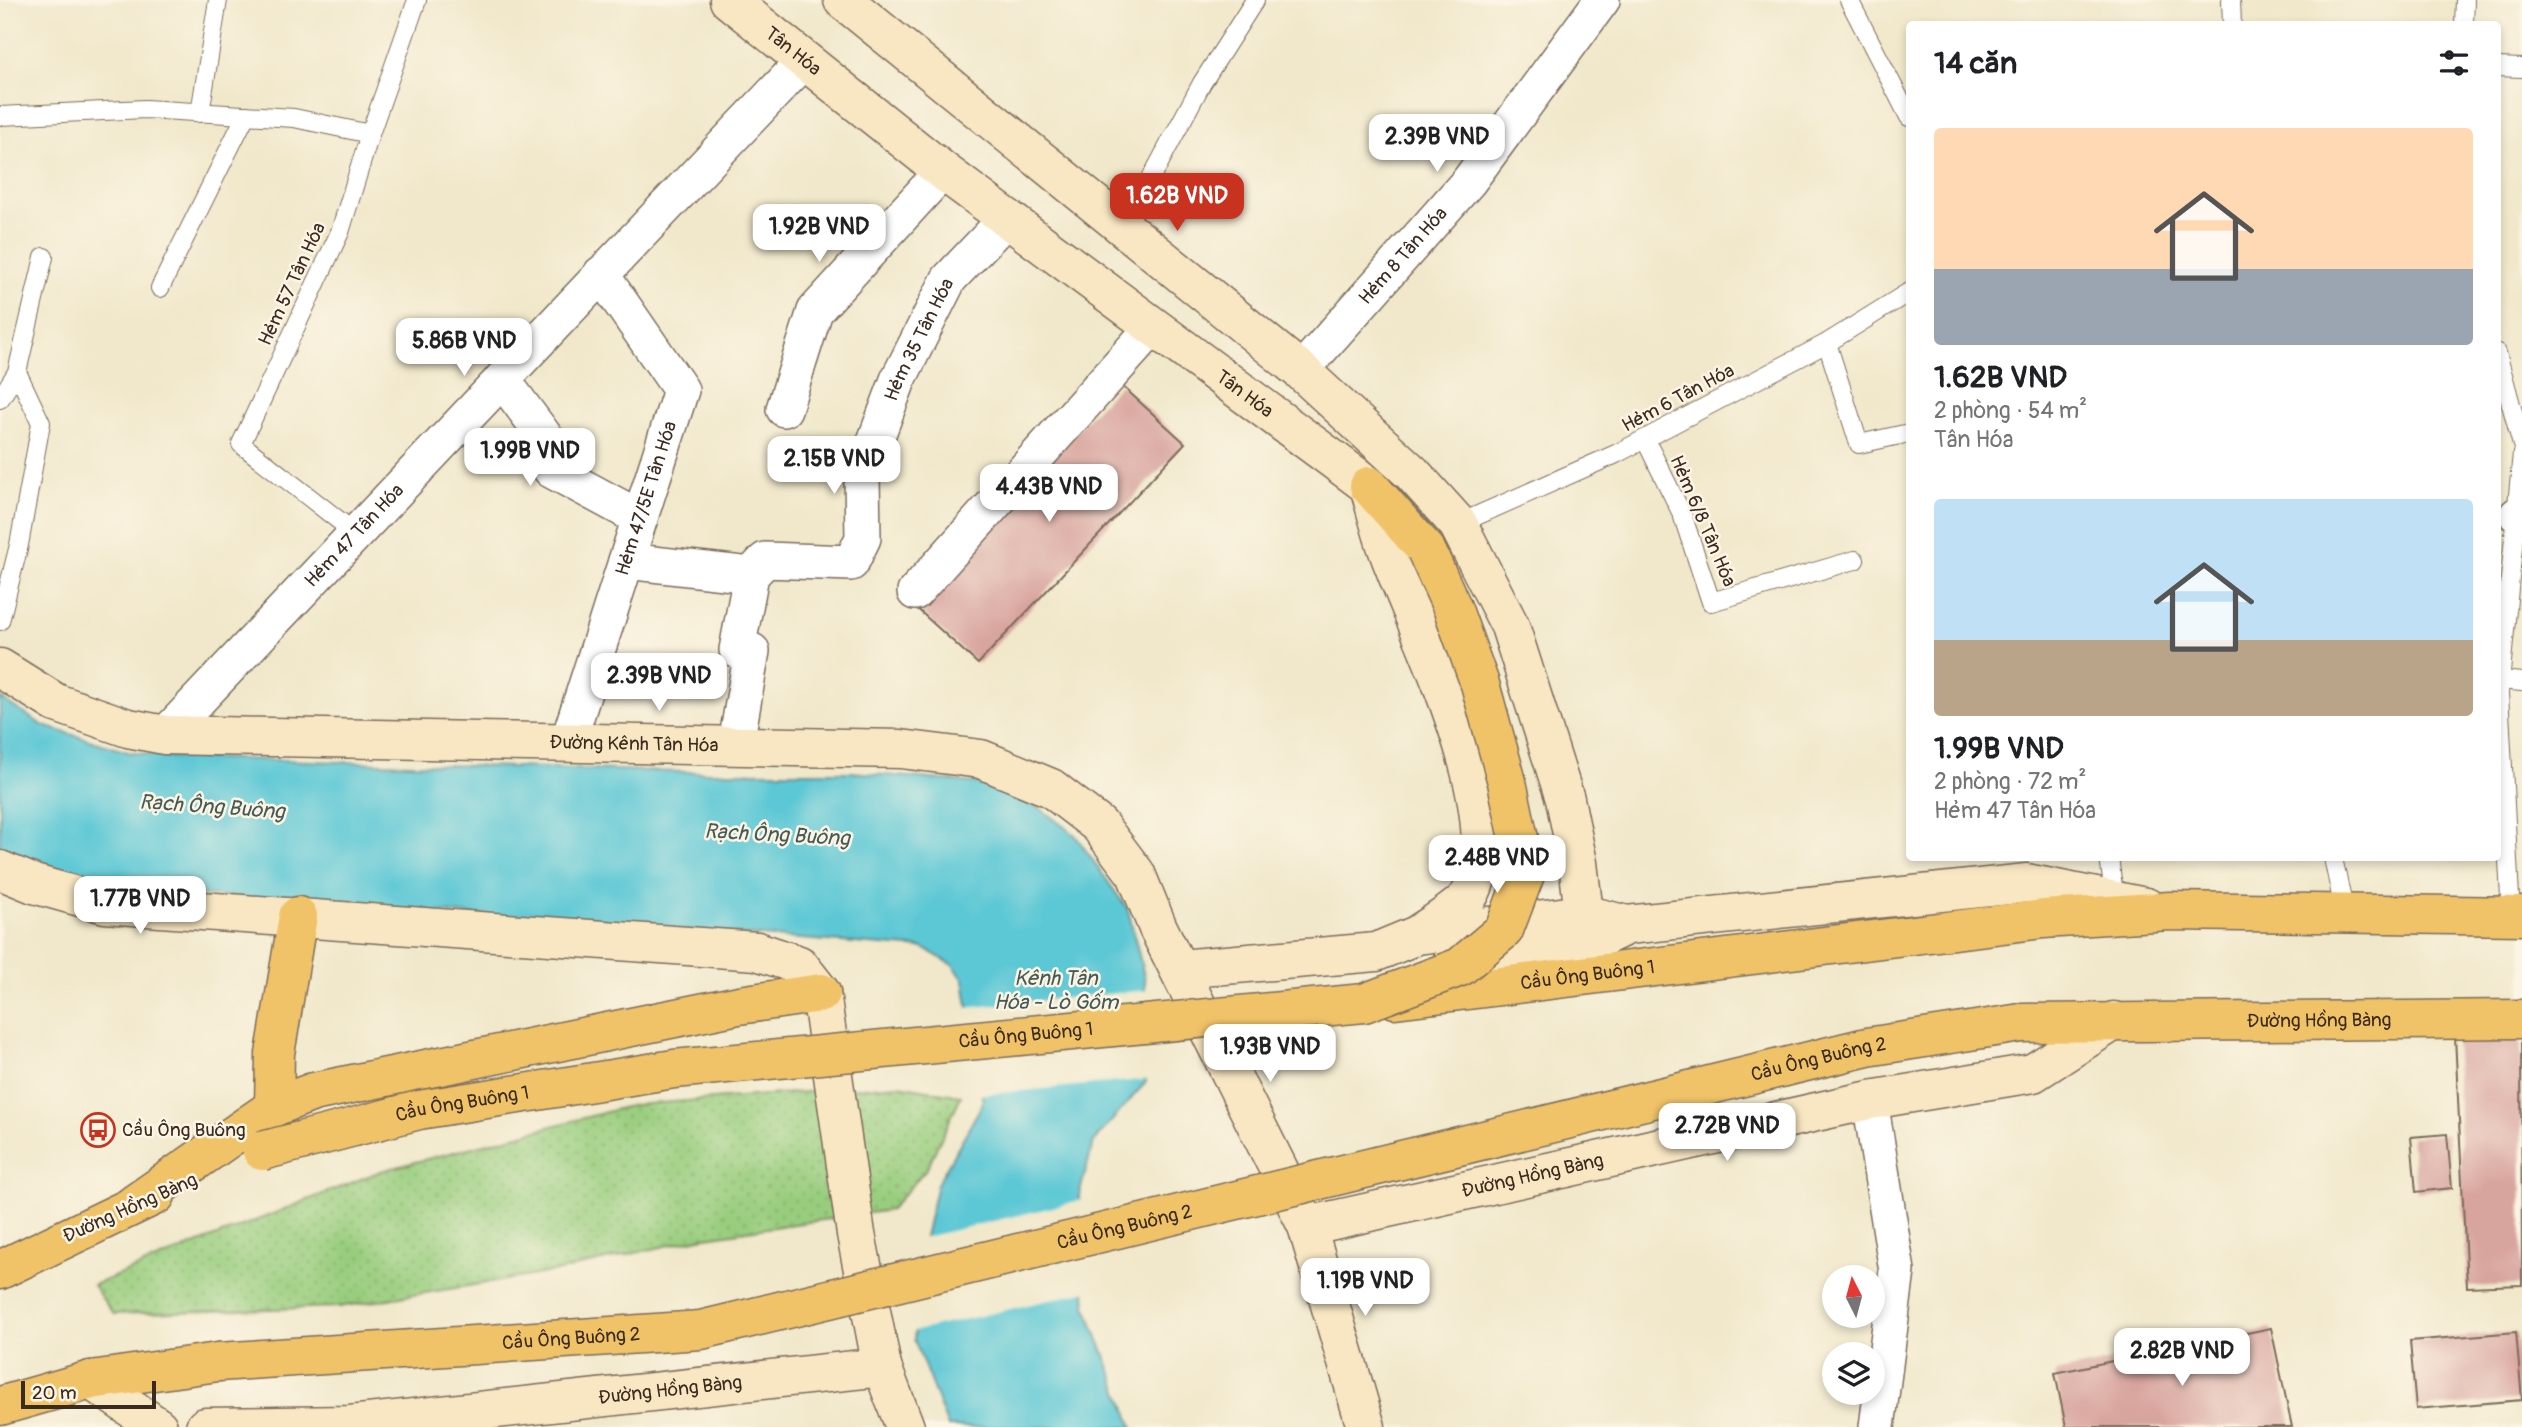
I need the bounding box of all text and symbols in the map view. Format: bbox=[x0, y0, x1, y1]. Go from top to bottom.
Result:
street label: Tân Hóa bbox=[760, 21, 826, 81]
icon: filters bbox=[2435, 44, 2473, 82]
text: 14 căn bbox=[1934, 45, 2017, 82]
pin: 2.39B VND bbox=[1357, 114, 1517, 174]
text: 2.39B VND bbox=[1385, 122, 1489, 151]
icon: home bbox=[2141, 173, 2267, 299]
pin: 1.62B VND bbox=[1097, 174, 1257, 233]
text: 1.62B VND bbox=[1126, 181, 1228, 210]
street label: Hẻm 8 Tân Hóa bbox=[1353, 202, 1453, 309]
pin: 1.92B VND bbox=[739, 204, 899, 264]
text: 1.92B VND bbox=[769, 212, 869, 241]
street label: Hẻm 57 Tân Hóa bbox=[253, 218, 331, 349]
street label: Hẻm 35 Tân Hóa bbox=[879, 274, 959, 404]
pin: 5.86B VND bbox=[384, 318, 544, 378]
text: 5.86B VND bbox=[412, 326, 516, 355]
street label: Hẻm 6 Tân Hóa bbox=[1618, 358, 1738, 438]
text: 1.62B VND bbox=[1934, 359, 2067, 396]
street label: Tân Hóa bbox=[1211, 365, 1278, 423]
text: 2 phòng · 54 m² bbox=[1934, 396, 2087, 425]
street label: Hẻm 47/5E Tân Hóa bbox=[610, 418, 682, 579]
text: Tân Hóa bbox=[1934, 425, 2013, 454]
pin: 1.99B VND bbox=[450, 428, 610, 488]
text: 1.99B VND bbox=[480, 436, 580, 465]
pin: 2.15B VND bbox=[754, 436, 914, 496]
text: 2.15B VND bbox=[783, 444, 885, 473]
street label: Hẻm 6/8 Tân Hóa bbox=[1665, 452, 1742, 590]
pin: 4.43B VND bbox=[969, 464, 1129, 524]
text: 4.43B VND bbox=[996, 472, 1102, 501]
street label: Hẻm 47 Tân Hóa bbox=[299, 478, 409, 592]
icon: home bbox=[2141, 544, 2267, 670]
pin: 2.39B VND bbox=[579, 654, 739, 713]
text: 2.39B VND bbox=[607, 661, 711, 690]
street label: Đường Kênh Tân Hóa bbox=[549, 730, 719, 758]
text: 1.99B VND bbox=[1934, 730, 2064, 767]
text: 2 phòng · 72 m² bbox=[1934, 767, 2086, 796]
water label: Rạch Ông Buông bbox=[139, 788, 287, 826]
text: Hẻm 47 Tân Hóa bbox=[1934, 796, 2096, 825]
water label: Rạch Ông Buông bbox=[704, 818, 852, 852]
pin: 2.48B VND bbox=[1417, 836, 1577, 895]
text: 2.48B VND bbox=[1445, 843, 1549, 872]
pin: 1.77B VND bbox=[60, 876, 220, 936]
text: 1.77B VND bbox=[90, 884, 190, 913]
street label: Cầu Ông Buông 1 bbox=[1519, 955, 1656, 995]
water label: Kênh Tân Hóa - Lò Gốm bbox=[994, 965, 1120, 1016]
street label: Đường Hồng Bàng bbox=[2247, 1008, 2391, 1033]
street label: Cầu Ông Buông 1 bbox=[957, 1017, 1094, 1054]
pin: 1.93B VND bbox=[1190, 1024, 1350, 1084]
text: 1.93B VND bbox=[1220, 1032, 1320, 1061]
street label: Cầu Ông Buông 2 bbox=[1748, 1032, 1888, 1087]
street label: Cầu Ông Buông 1 bbox=[393, 1080, 531, 1128]
pin: 2.72B VND bbox=[1647, 1104, 1807, 1163]
bus stop icon: Cầu Ông Buông bbox=[79, 1111, 117, 1149]
text: 2.72B VND bbox=[1675, 1111, 1779, 1140]
place label: Cầu Ông Buông bbox=[122, 1118, 246, 1142]
street label: Đường Hồng Bàng bbox=[1459, 1148, 1606, 1203]
street label: Đường Hồng Bàng bbox=[59, 1168, 201, 1248]
street label: Cầu Ông Buông 2 bbox=[1055, 1199, 1195, 1255]
pin: 1.19B VND bbox=[1285, 1258, 1445, 1318]
north arrow bbox=[1822, 1265, 1885, 1328]
map controls bbox=[1822, 1265, 1885, 1405]
text: 1.19B VND bbox=[1317, 1266, 1413, 1295]
street label: Cầu Ông Buông 2 bbox=[501, 1322, 641, 1355]
pin: 2.82B VND bbox=[2102, 1328, 2262, 1388]
text: 2.82B VND bbox=[2130, 1336, 2234, 1365]
button: layers bbox=[1822, 1342, 1885, 1405]
street label: Đường Hồng Bàng bbox=[597, 1370, 743, 1410]
scale bar bbox=[21, 1378, 156, 1410]
text: 20 m bbox=[32, 1381, 77, 1405]

